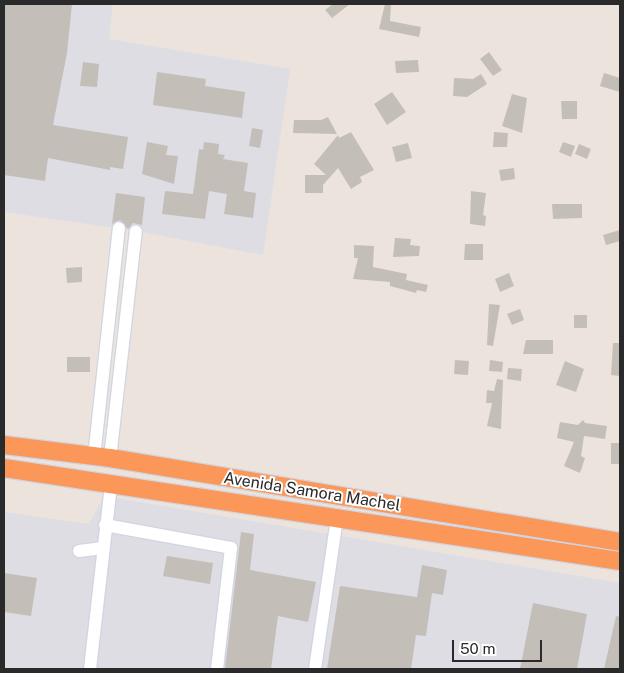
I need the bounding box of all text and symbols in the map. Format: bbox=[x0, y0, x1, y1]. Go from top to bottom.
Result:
street label: Avenida Samora Machel bbox=[222, 469, 402, 515]
scale bar bbox=[454, 630, 544, 662]
text: 50 m bbox=[460, 640, 495, 657]

